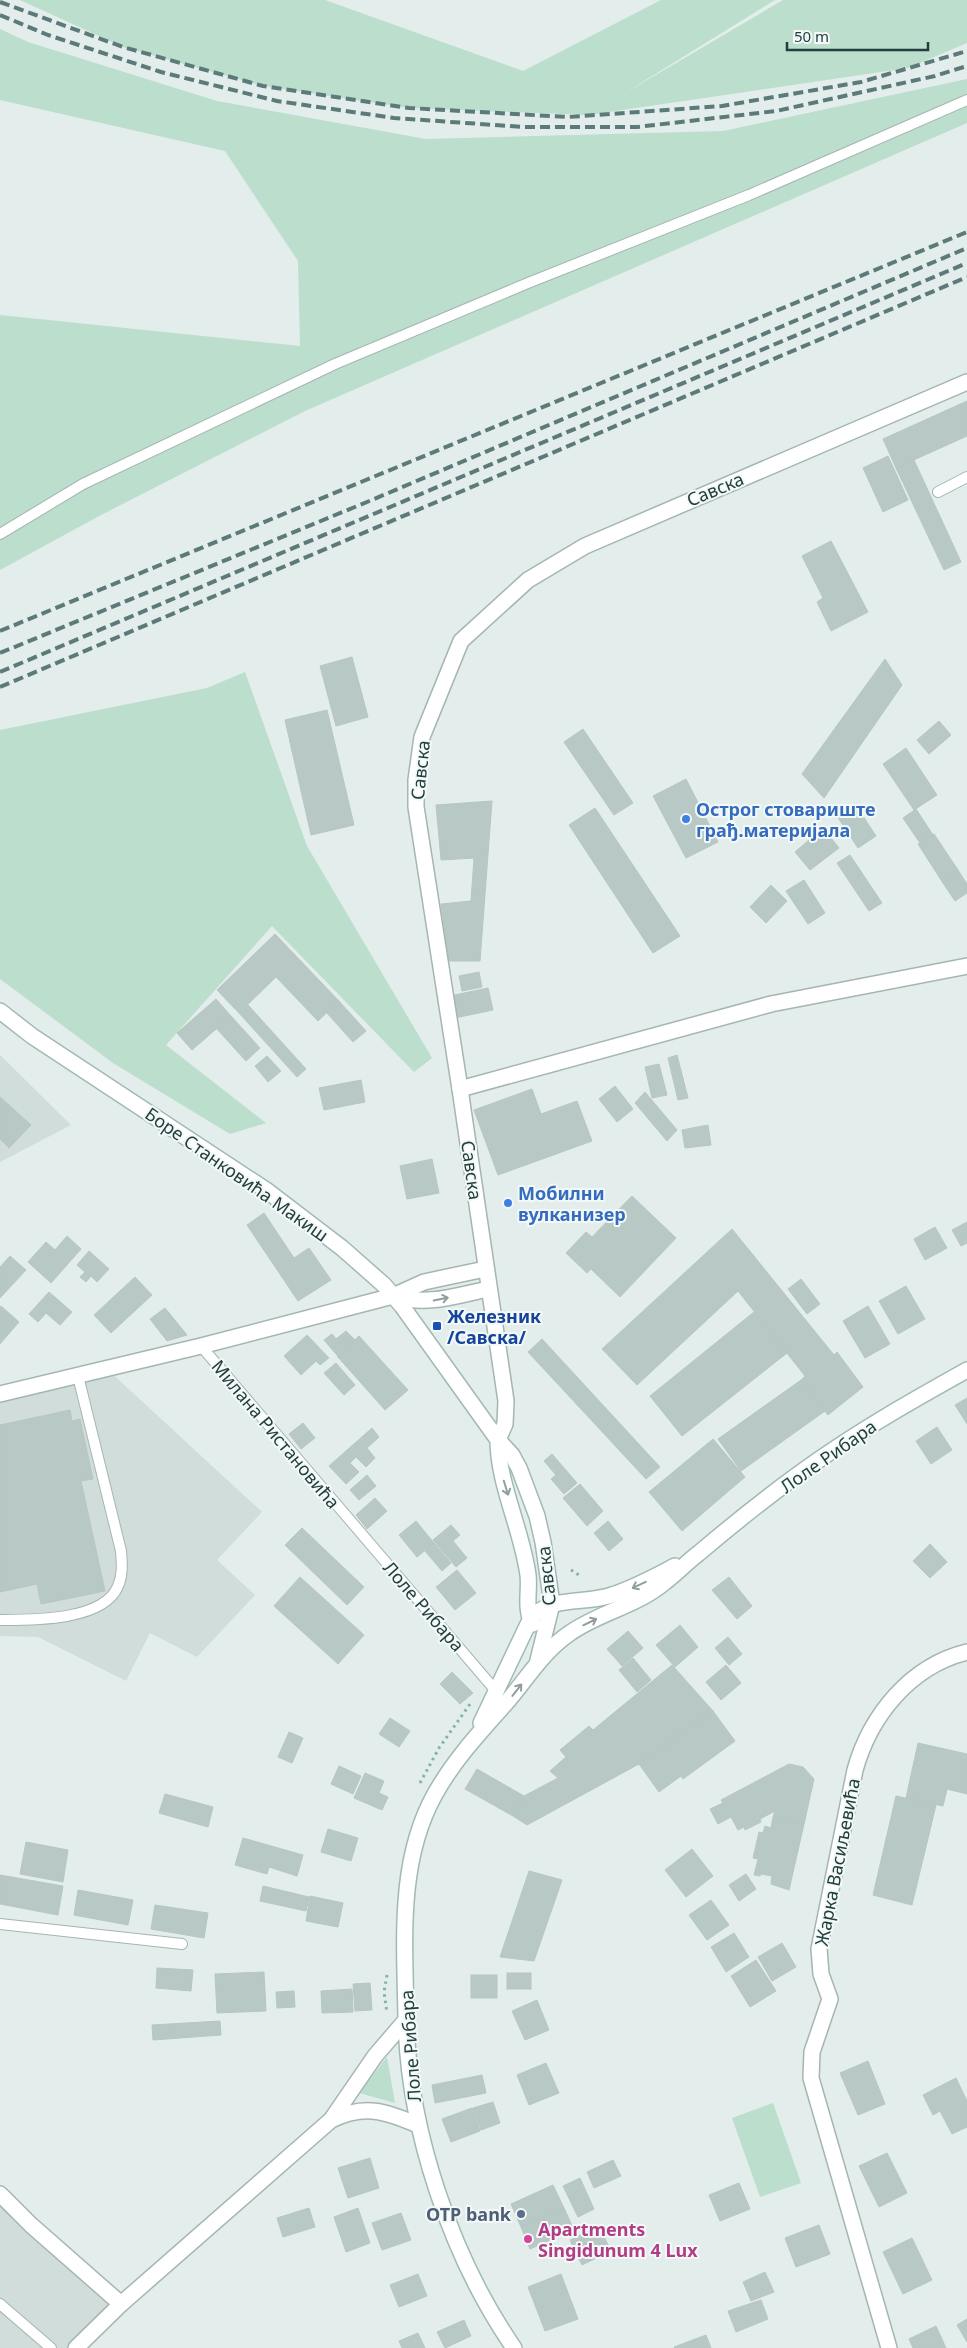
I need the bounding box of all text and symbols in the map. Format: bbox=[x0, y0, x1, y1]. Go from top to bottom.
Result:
scale bar bbox=[787, 20, 928, 52]
text: 50 m bbox=[794, 26, 829, 46]
street label: Савска bbox=[683, 466, 747, 512]
street label: Савска bbox=[405, 739, 435, 801]
place label: Острог стовариште грађ.материјала bbox=[696, 797, 875, 842]
marker: Острог стовариште грађ.материјала bbox=[680, 813, 692, 825]
street label: Боре Станковића Макиш bbox=[141, 1102, 333, 1246]
street label: Савска bbox=[456, 1139, 488, 1201]
place label: Мобилни вулканизер bbox=[518, 1181, 626, 1226]
marker: Мобилни вулканизер bbox=[502, 1197, 514, 1209]
one-way arrow bbox=[432, 1293, 448, 1303]
place label: Железник /Савска/ bbox=[447, 1304, 541, 1349]
marker: Железник /Савска/ bbox=[431, 1320, 443, 1332]
street label: Милана Ристановића bbox=[207, 1355, 345, 1513]
street label: Лоле Рибара bbox=[775, 1414, 881, 1498]
one-way arrow bbox=[501, 1479, 511, 1495]
street label: Савска bbox=[531, 1545, 561, 1607]
street label: Лоле Рибара bbox=[378, 1556, 470, 1656]
one-way arrow bbox=[632, 1580, 647, 1590]
one-way arrow bbox=[582, 1617, 597, 1627]
one-way arrow bbox=[511, 1684, 522, 1697]
street label: Жарка Васиљевића bbox=[809, 1776, 865, 1948]
street label: Лоле Рибара bbox=[394, 1989, 426, 2103]
place label: OTP bank bbox=[426, 2202, 512, 2226]
marker: OTP bank bbox=[515, 2208, 527, 2220]
place label: Apartments Singidunum 4 Lux bbox=[538, 2217, 698, 2262]
marker: Apartments Singidunum 4 Lux bbox=[522, 2233, 534, 2245]

